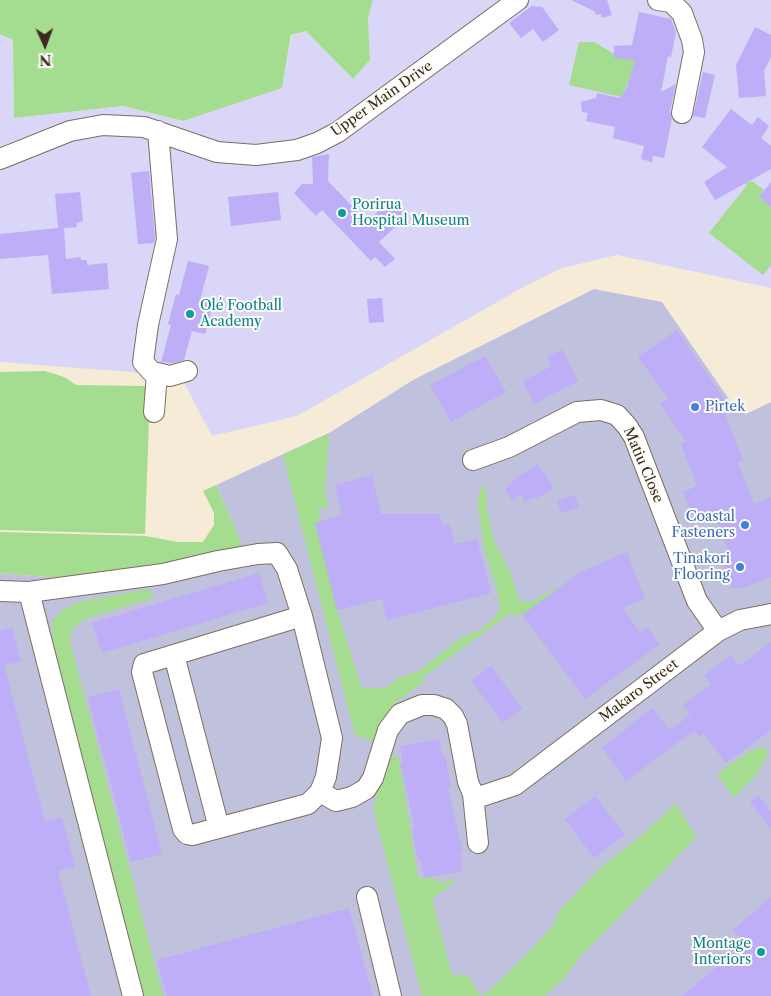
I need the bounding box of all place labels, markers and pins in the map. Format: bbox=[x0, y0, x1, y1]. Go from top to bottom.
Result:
place label: Porirua Hospital Museum bbox=[352, 197, 470, 230]
marker: Porirua Hospital Museum bbox=[336, 207, 348, 219]
place label: Olé Football Academy bbox=[200, 298, 282, 331]
marker: Olé Football Academy bbox=[184, 308, 196, 320]
place label: Pirtek bbox=[705, 399, 745, 415]
marker: Pirtek bbox=[689, 401, 701, 413]
place label: Coastal Fasteners bbox=[672, 509, 735, 542]
marker: Coastal Fasteners bbox=[739, 519, 751, 531]
place label: Tinakori Flooring bbox=[673, 551, 730, 584]
marker: Tinakori Flooring bbox=[734, 561, 746, 573]
place label: Montage Interiors bbox=[692, 936, 751, 969]
marker: Montage Interiors bbox=[755, 946, 767, 958]

